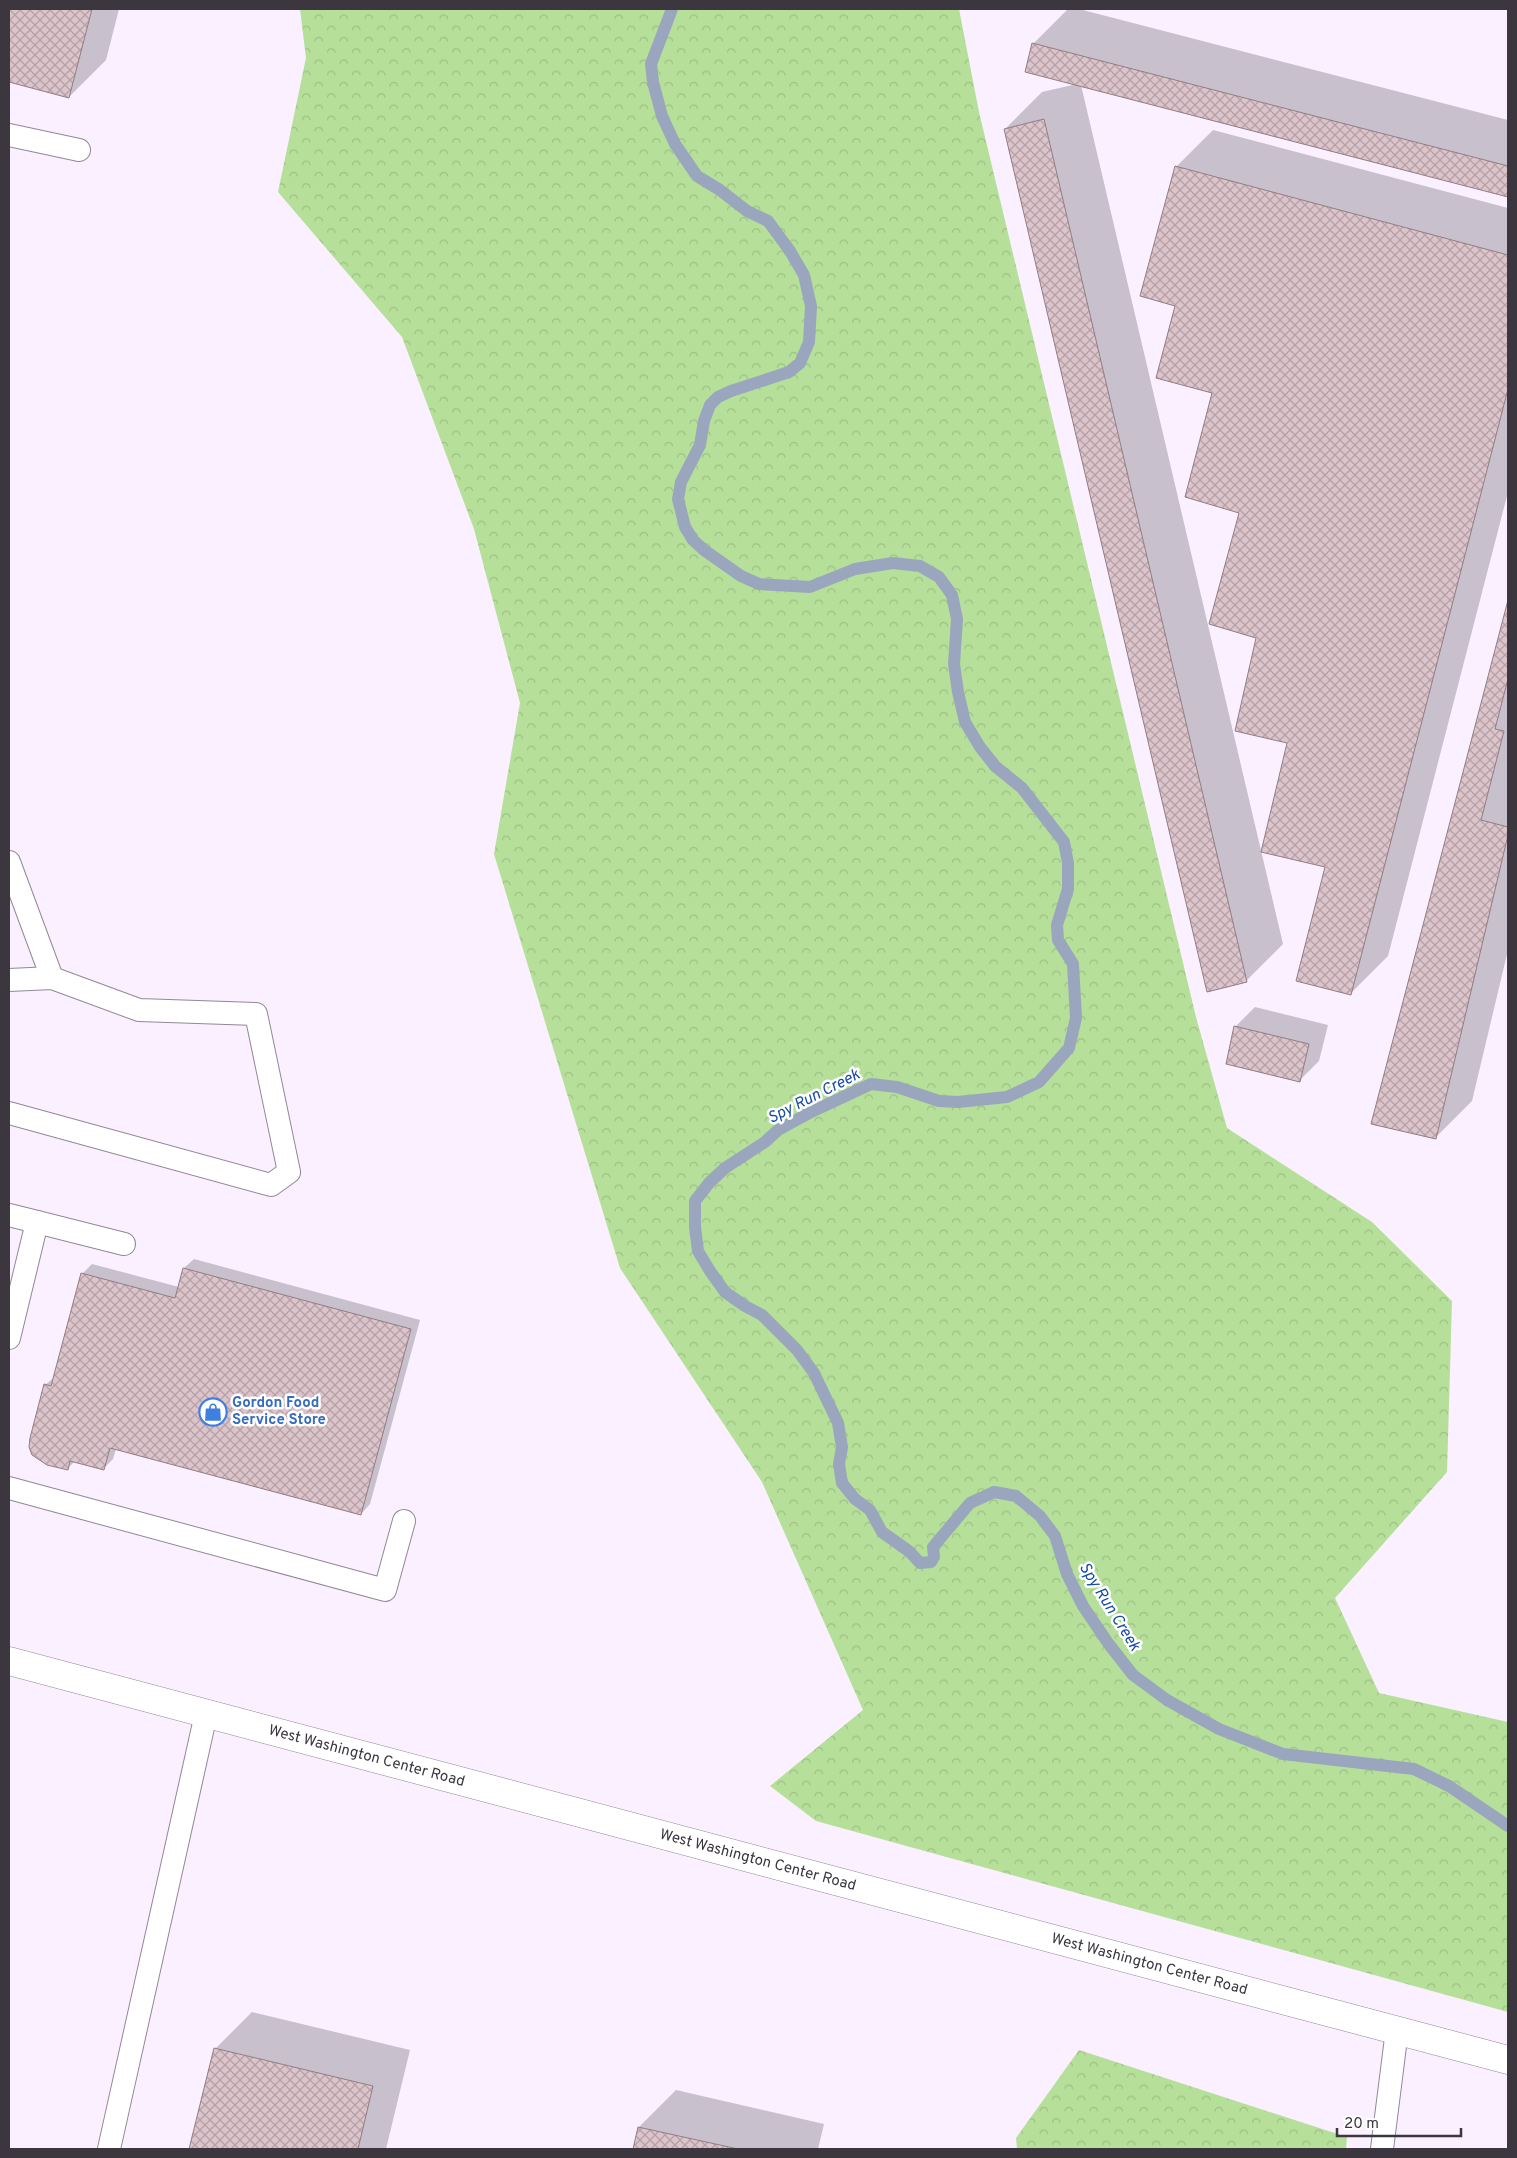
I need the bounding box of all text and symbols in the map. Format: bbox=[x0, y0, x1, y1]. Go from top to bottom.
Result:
water label: Spy Run Creek bbox=[765, 1065, 864, 1129]
place label: Gordon Food Service Store bbox=[232, 1394, 326, 1430]
shop icon: Gordon Food Service Store bbox=[198, 1397, 228, 1427]
water label: Spy Run Creek bbox=[1074, 1559, 1145, 1656]
street label: West Washington Center Road bbox=[266, 1721, 467, 1791]
street label: West Washington Center Road bbox=[658, 1825, 858, 1896]
street label: West Washington Center Road bbox=[1049, 1929, 1250, 2000]
scale bar bbox=[1337, 2106, 1461, 2138]
text: 20 m bbox=[1344, 2115, 1379, 2134]

